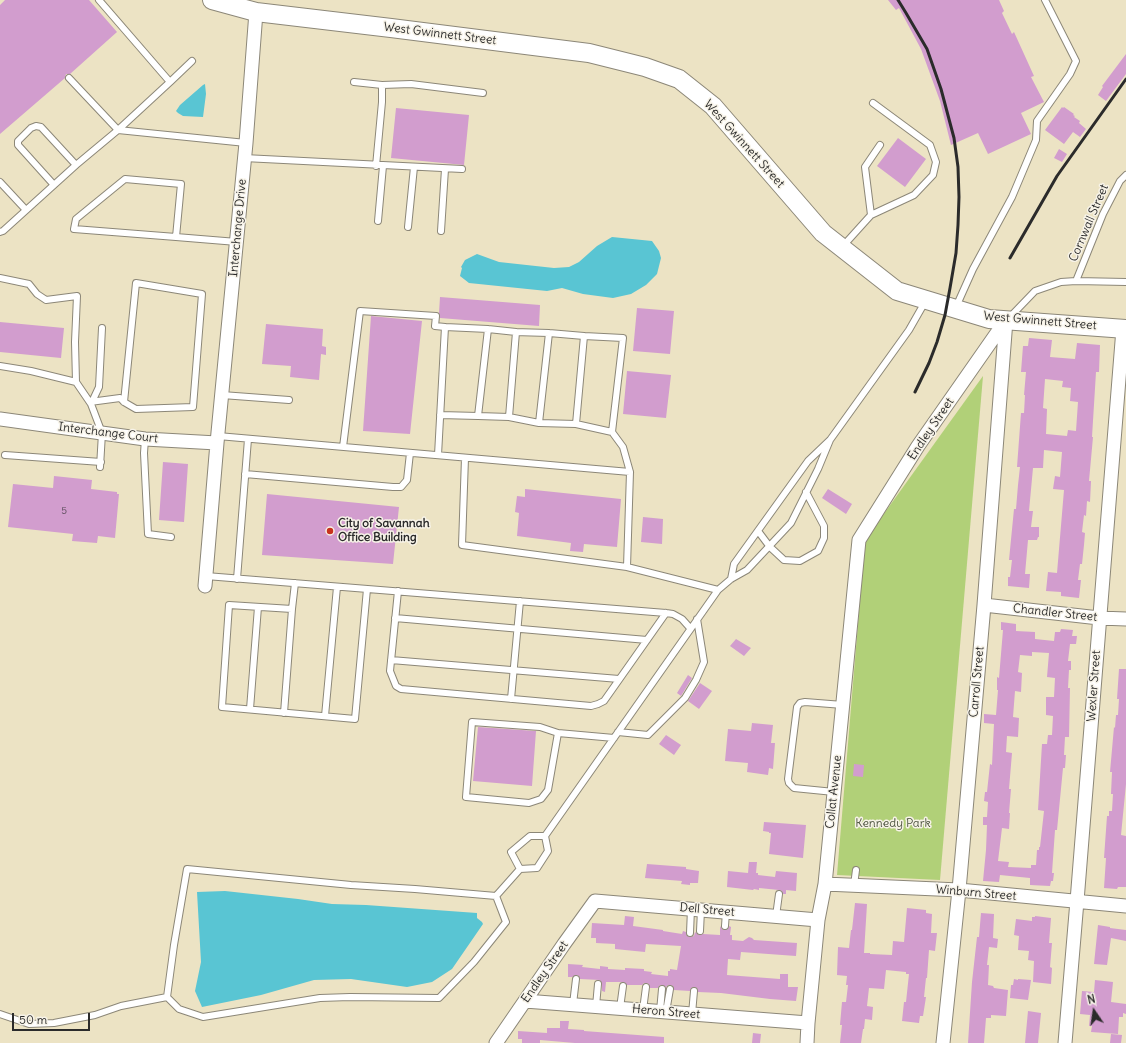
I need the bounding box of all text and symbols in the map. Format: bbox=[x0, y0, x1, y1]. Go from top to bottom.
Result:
street label: West Gwinnett Street bbox=[383, 20, 497, 48]
street label: West Gwinnett Street bbox=[701, 97, 787, 191]
street label: Interchange Drive bbox=[227, 178, 249, 278]
street label: Cornwall Street bbox=[1066, 182, 1112, 264]
street label: West Gwinnett Street bbox=[983, 309, 1097, 333]
street label: Endley Street bbox=[905, 395, 957, 463]
street label: Interchange Court bbox=[57, 420, 159, 446]
house number: 5 bbox=[61, 505, 67, 517]
place label: City of Savannah Office Building bbox=[338, 517, 430, 545]
marker: City of Savannah Office Building bbox=[325, 526, 335, 536]
street label: Chandler Street bbox=[1012, 601, 1098, 625]
street label: Carroll Street bbox=[967, 646, 987, 718]
street label: Wexler Street bbox=[1084, 650, 1104, 722]
street label: Collat Avenue bbox=[823, 755, 845, 829]
park label: Kennedy Park bbox=[855, 817, 931, 831]
street label: Winburn Street bbox=[935, 882, 1017, 904]
street label: Dell Street bbox=[679, 900, 735, 920]
street label: Endley Street bbox=[518, 938, 572, 1006]
north arrow bbox=[1074, 991, 1114, 1031]
text: N bbox=[1086, 992, 1097, 1007]
street label: Heron Street bbox=[631, 1002, 701, 1022]
scale bar bbox=[14, 1005, 92, 1031]
text: 50 m bbox=[19, 1012, 47, 1027]

